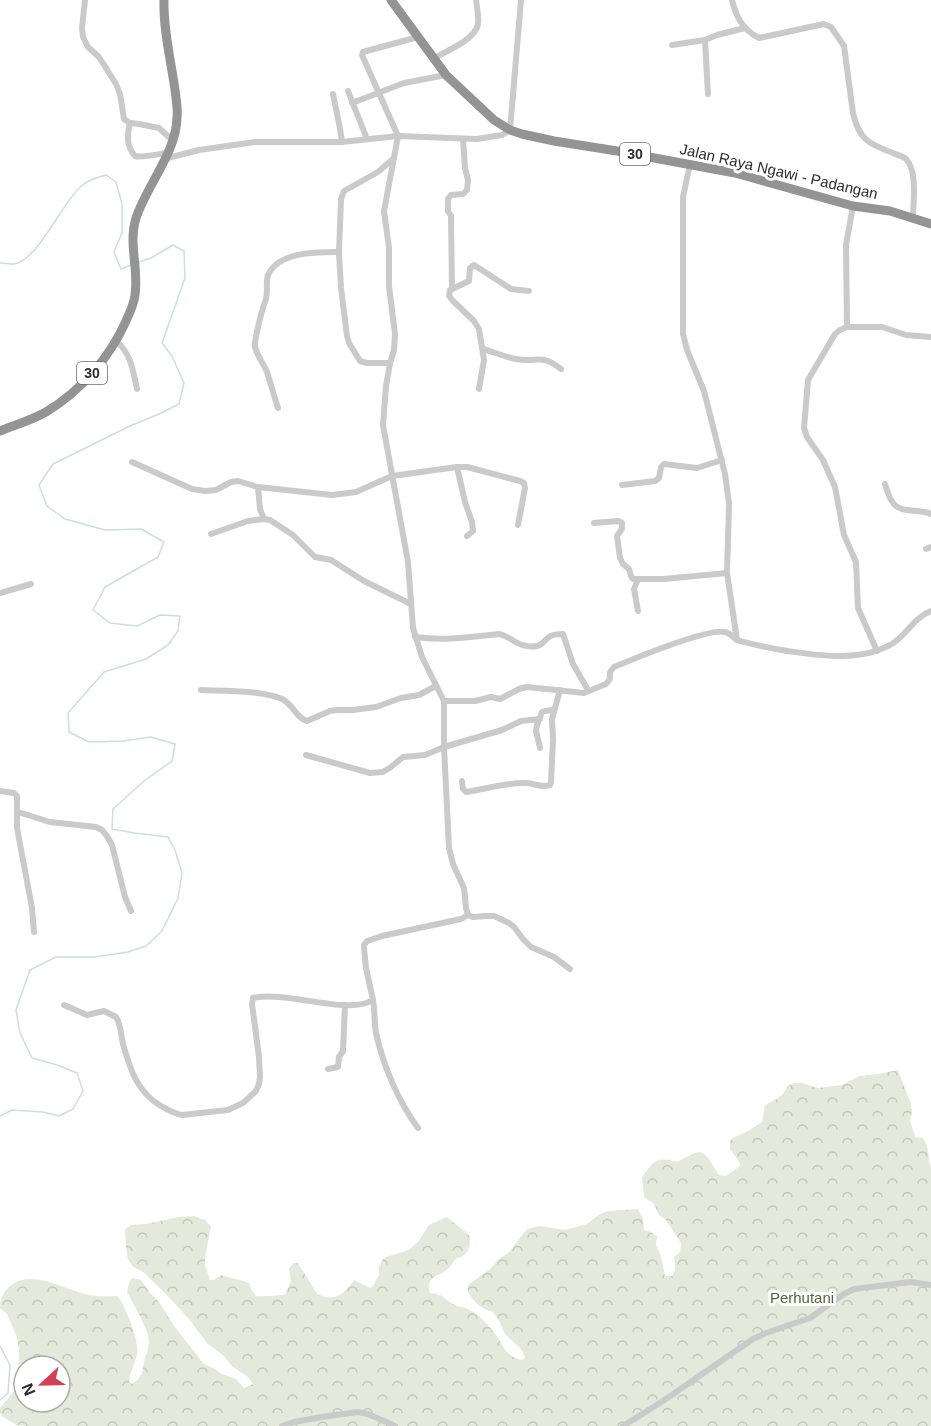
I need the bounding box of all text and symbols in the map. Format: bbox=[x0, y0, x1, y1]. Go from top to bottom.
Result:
street label: Jalan Raya Ngawi - Padangan bbox=[678, 140, 880, 202]
road number: 30 bbox=[620, 143, 650, 165]
road number: 30 bbox=[77, 362, 107, 384]
park label: Perhutani bbox=[770, 1289, 834, 1306]
north arrow bbox=[12, 1354, 72, 1414]
text: N bbox=[19, 1381, 39, 1398]

